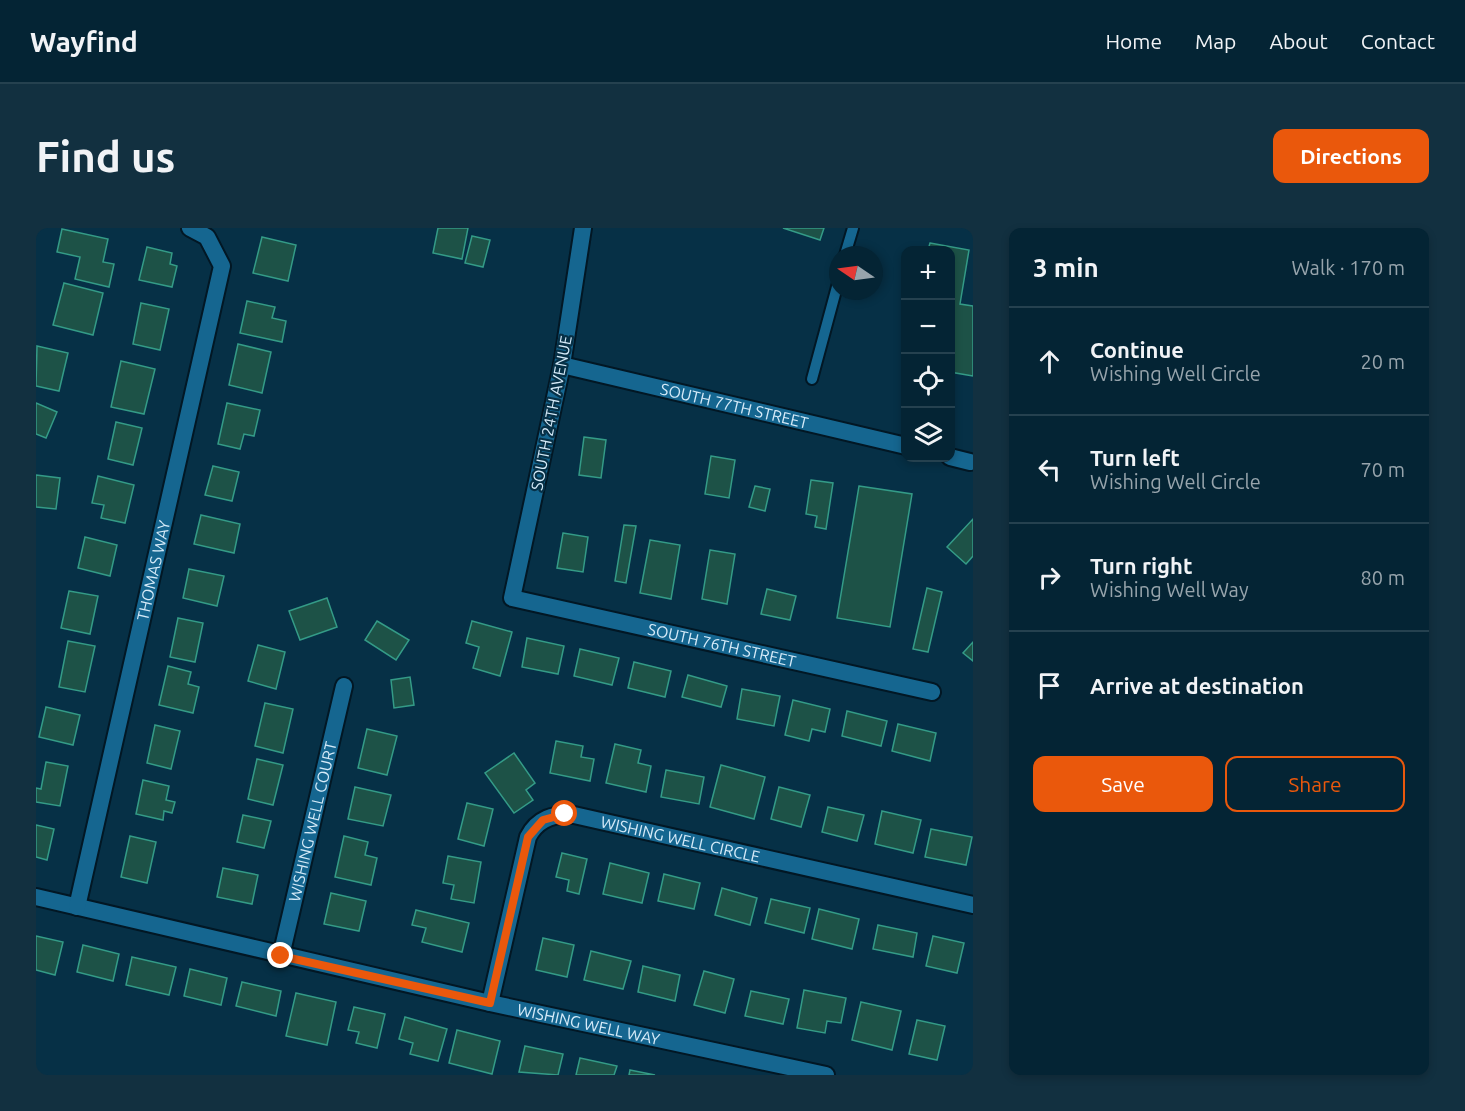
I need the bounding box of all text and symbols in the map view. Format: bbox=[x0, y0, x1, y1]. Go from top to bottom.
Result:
text: Wayfind bbox=[30, 26, 138, 57]
text: Home bbox=[1105, 29, 1162, 53]
text: Map bbox=[1195, 29, 1236, 53]
text: About bbox=[1269, 29, 1328, 53]
text: Contact bbox=[1361, 29, 1435, 53]
button: Directions bbox=[1273, 129, 1429, 183]
text: Find us bbox=[36, 133, 175, 180]
north arrow bbox=[829, 246, 883, 300]
map controls bbox=[901, 246, 955, 462]
button: + bbox=[901, 246, 955, 300]
text: 3 min bbox=[1033, 253, 1099, 282]
text: Walk · 170 m bbox=[1292, 256, 1405, 279]
button: − bbox=[901, 300, 955, 354]
street label: SOUTH 24TH AVENUE bbox=[527, 334, 575, 492]
text: Continue bbox=[1090, 337, 1184, 362]
icon: ahead bbox=[1033, 345, 1066, 378]
text: 20 m bbox=[1361, 350, 1405, 373]
button: locate bbox=[901, 354, 955, 408]
text: Wishing Well Circle bbox=[1090, 362, 1261, 385]
street label: SOUTH 77TH STREET bbox=[659, 379, 810, 432]
button: layers bbox=[901, 408, 955, 462]
text: Turn left bbox=[1090, 445, 1180, 470]
icon: left bbox=[1033, 453, 1066, 486]
text: 70 m bbox=[1361, 458, 1405, 481]
text: Wishing Well Circle bbox=[1090, 470, 1261, 493]
street label: THOMAS WAY bbox=[133, 518, 173, 622]
text: Turn right bbox=[1090, 553, 1192, 578]
icon: right bbox=[1033, 561, 1066, 594]
text: 80 m bbox=[1361, 566, 1405, 589]
text: Wishing Well Way bbox=[1090, 578, 1249, 601]
street label: SOUTH 76TH STREET bbox=[646, 620, 798, 670]
icon: arrive bbox=[1033, 669, 1066, 702]
text: Arrive at destination bbox=[1090, 673, 1304, 698]
street label: WISHING WELL COURT bbox=[285, 740, 340, 903]
button: Save bbox=[1033, 756, 1213, 812]
button: Share bbox=[1225, 756, 1405, 812]
route start bbox=[551, 800, 577, 826]
street label: WISHING WELL CIRCLE bbox=[599, 812, 762, 866]
route end bbox=[267, 942, 293, 968]
street label: WISHING WELL WAY bbox=[516, 1000, 662, 1048]

